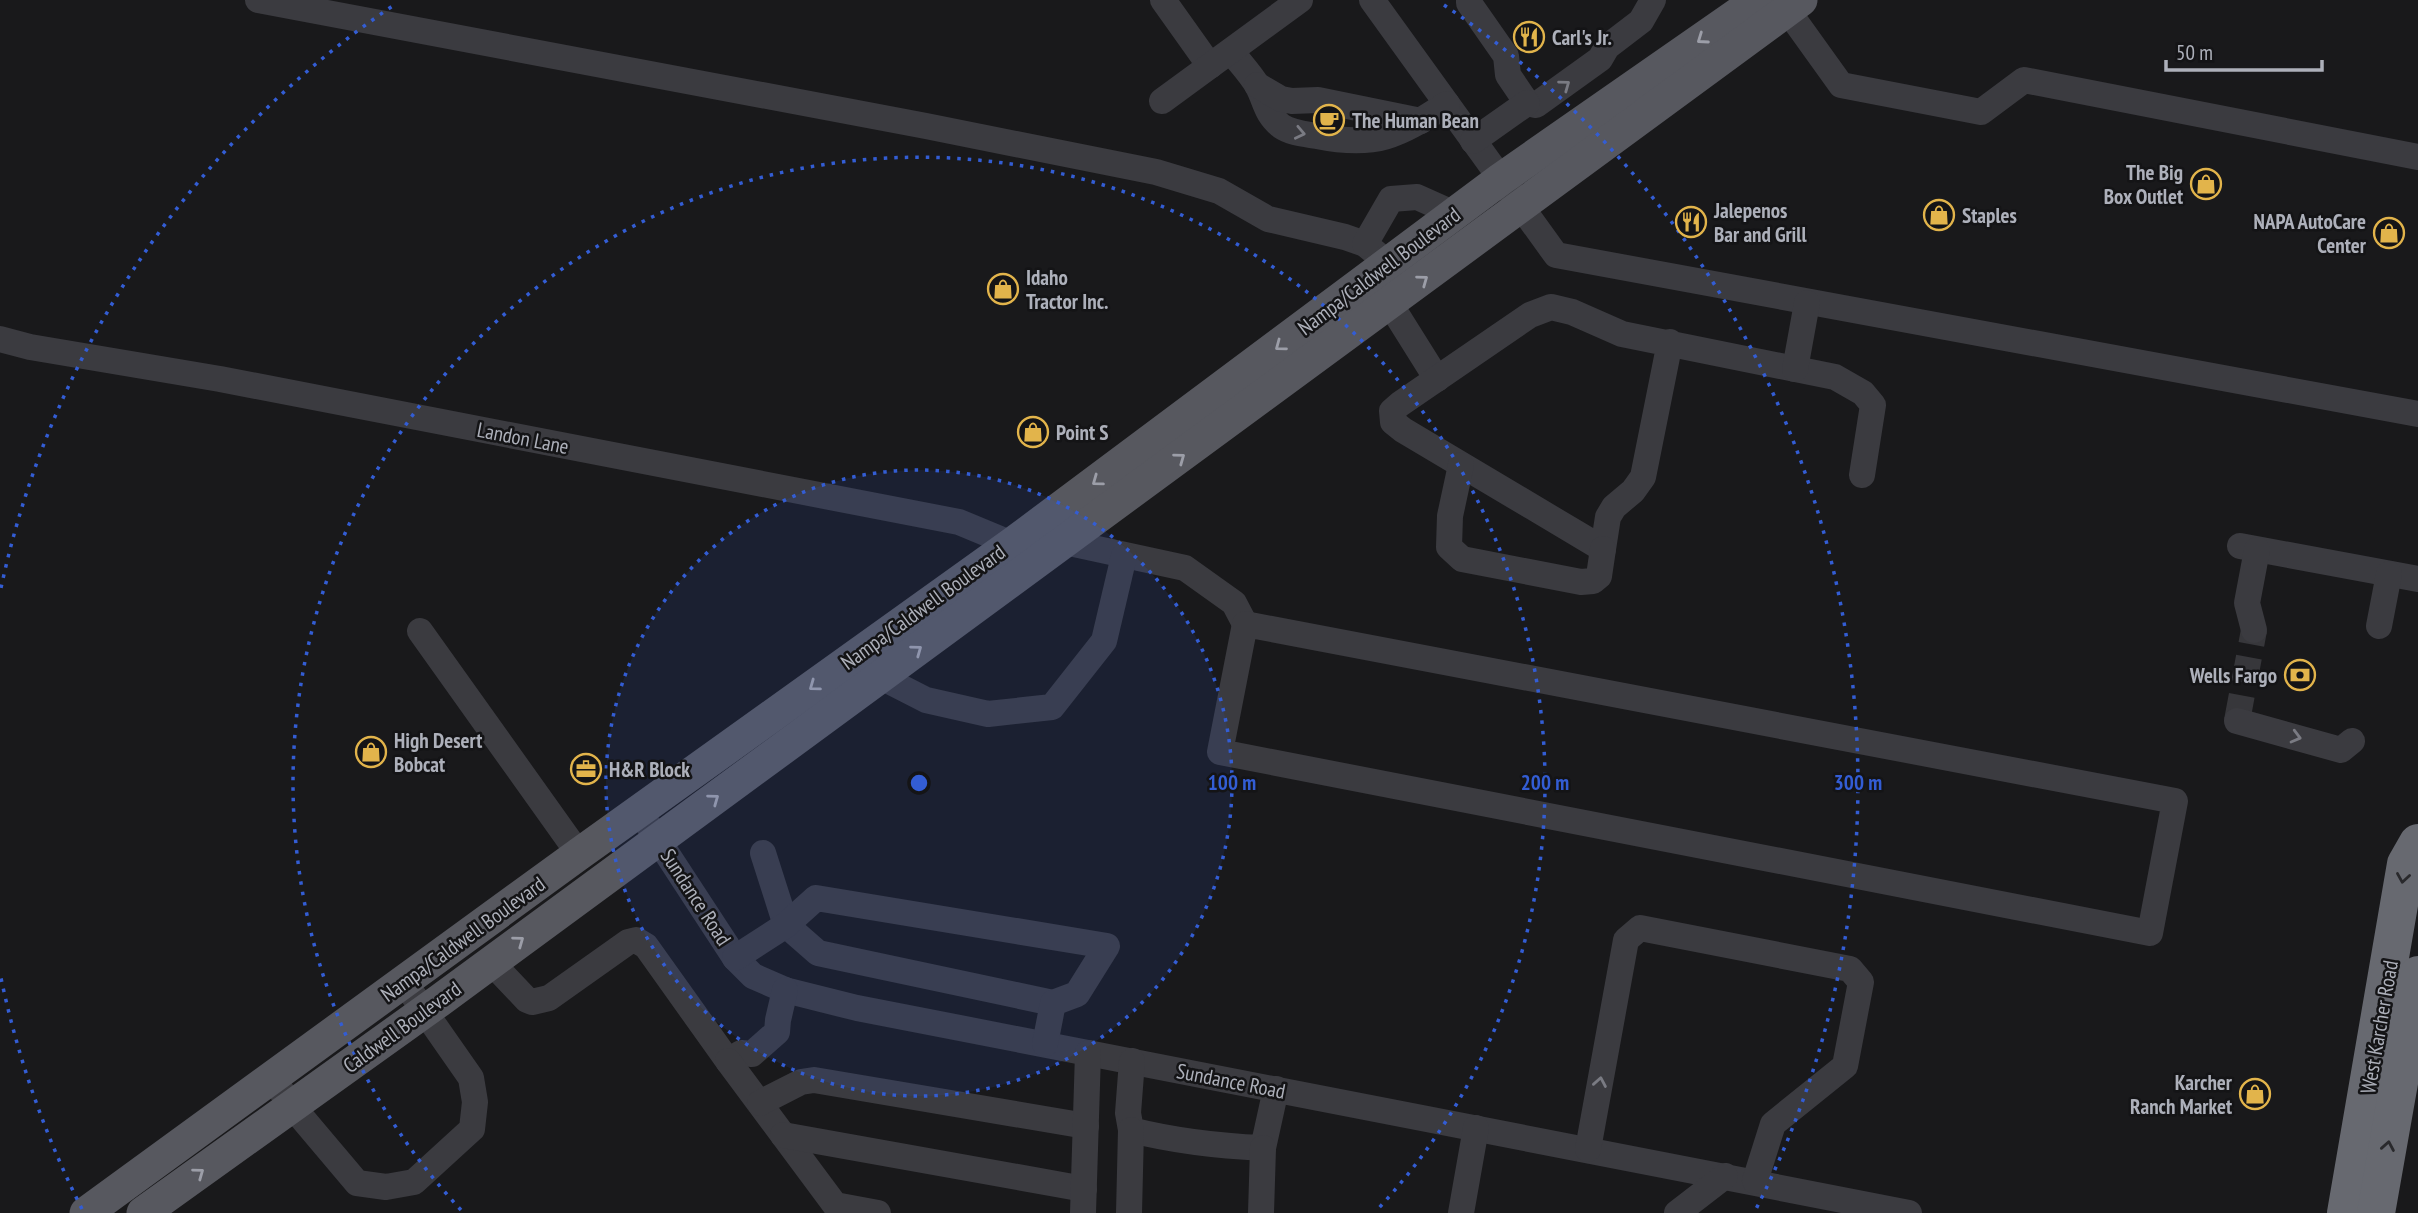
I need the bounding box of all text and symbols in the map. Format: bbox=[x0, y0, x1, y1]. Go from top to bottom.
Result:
restaurant icon: Carl's Jr. bbox=[1512, 20, 1546, 54]
place label: Carl's Jr. bbox=[1552, 24, 1612, 51]
scale bar bbox=[2166, 28, 2322, 72]
one-way arrow bbox=[1697, 31, 1710, 43]
text: 50 m bbox=[2176, 39, 2213, 66]
one-way arrow bbox=[1557, 80, 1570, 93]
cafe icon: The Human Bean bbox=[1312, 103, 1346, 137]
place label: The Human Bean bbox=[1352, 107, 1479, 134]
one-way arrow bbox=[1294, 124, 1306, 139]
place label: The Big Box Outlet bbox=[2104, 159, 2183, 210]
shop icon: The Big Box Outlet bbox=[2189, 167, 2223, 201]
place label: Jalepenos Bar and Grill bbox=[1713, 197, 1807, 248]
shop icon: Staples bbox=[1922, 198, 1956, 232]
street label: Nampa/Caldwell Boulevard bbox=[1292, 201, 1466, 341]
place label: Staples bbox=[1962, 202, 2017, 229]
restaurant icon: Jalepenos Bar and Grill bbox=[1674, 205, 1708, 239]
place label: NAPA AutoCare Center bbox=[2254, 208, 2367, 259]
shop icon: NAPA AutoCare Center bbox=[2372, 216, 2406, 250]
place label: Idaho Tractor Inc. bbox=[1026, 264, 1108, 315]
shop icon: Idaho Tractor Inc. bbox=[986, 272, 1020, 306]
one-way arrow bbox=[1415, 275, 1427, 288]
one-way arrow bbox=[1276, 337, 1288, 350]
shop icon: Point S bbox=[1016, 415, 1050, 449]
street label: Landon Lane bbox=[475, 416, 571, 460]
place label: Point S bbox=[1056, 419, 1109, 446]
one-way arrow bbox=[1172, 453, 1185, 466]
one-way arrow bbox=[1092, 472, 1105, 485]
street label: Nampa/Caldwell Boulevard bbox=[836, 538, 1010, 676]
one-way arrow bbox=[909, 646, 922, 658]
bank icon: Wells Fargo bbox=[2283, 658, 2317, 692]
place label: Wells Fargo bbox=[2189, 662, 2277, 689]
one-way arrow bbox=[809, 678, 822, 690]
place label: High Desert Bobcat bbox=[394, 727, 482, 778]
one-way arrow bbox=[2290, 729, 2302, 744]
shop icon: High Desert Bobcat bbox=[354, 735, 388, 769]
office icon: H&R Block bbox=[569, 752, 603, 786]
place label: H&R Block bbox=[609, 756, 690, 783]
text: 100 m bbox=[1208, 769, 1256, 796]
text: 200 m bbox=[1521, 769, 1569, 796]
text: 300 m bbox=[1834, 769, 1882, 796]
centre of rings bbox=[907, 771, 931, 795]
one-way arrow bbox=[706, 795, 719, 807]
street label: Sundance Road bbox=[655, 843, 737, 951]
street label: Nampa/Caldwell Boulevard bbox=[376, 870, 550, 1008]
one-way arrow bbox=[2396, 872, 2411, 883]
one-way arrow bbox=[512, 937, 524, 950]
street label: West Karcher Road bbox=[2354, 958, 2404, 1096]
street label: Caldwell Boulevard bbox=[338, 975, 466, 1079]
street label: Sundance Road bbox=[1174, 1057, 1288, 1105]
place label: Karcher Ranch Market bbox=[2130, 1069, 2233, 1120]
one-way arrow bbox=[1592, 1076, 1607, 1088]
shop icon: Karcher Ranch Market bbox=[2238, 1077, 2272, 1111]
one-way arrow bbox=[2380, 1140, 2395, 1152]
one-way arrow bbox=[191, 1169, 204, 1181]

